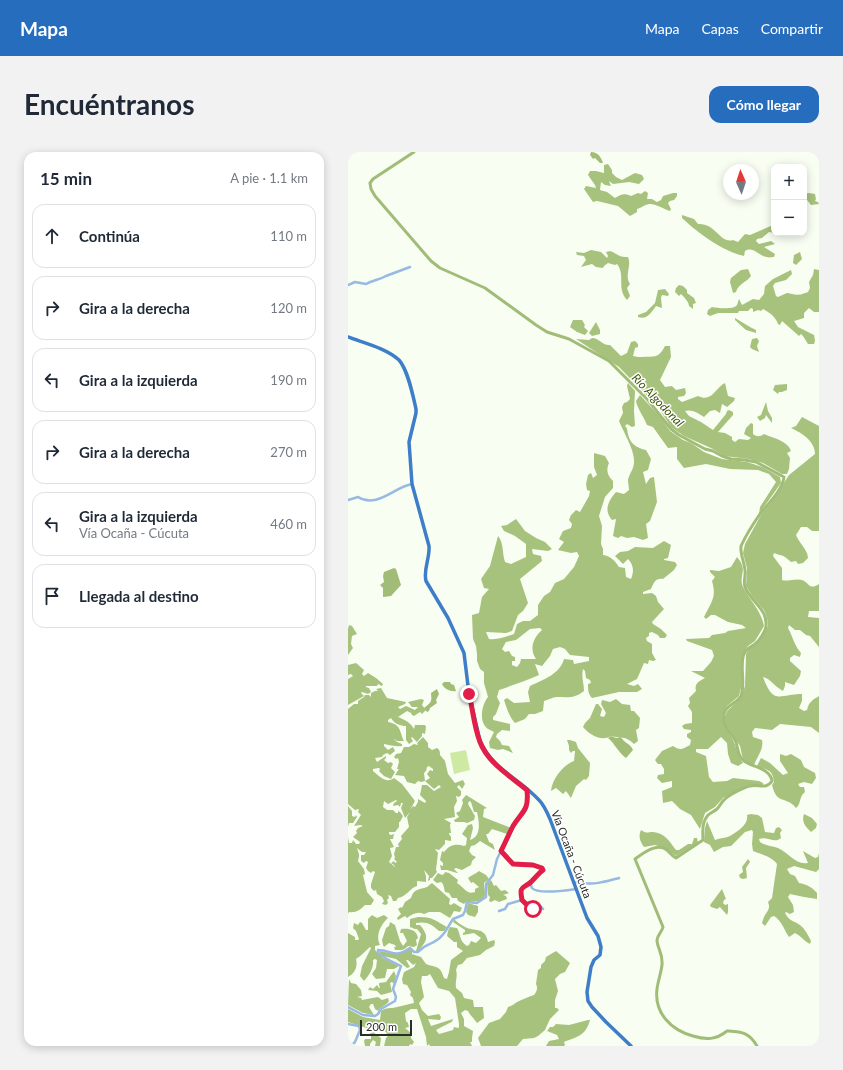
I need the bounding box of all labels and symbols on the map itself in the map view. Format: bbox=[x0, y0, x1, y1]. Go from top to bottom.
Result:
north arrow bbox=[723, 164, 759, 200]
water label: Río Algodonal bbox=[629, 370, 687, 430]
route end bbox=[460, 685, 478, 703]
street label: Vía Ocaña - Cúcuta bbox=[549, 808, 595, 900]
route start bbox=[524, 900, 542, 918]
scale bar bbox=[360, 1018, 412, 1037]

